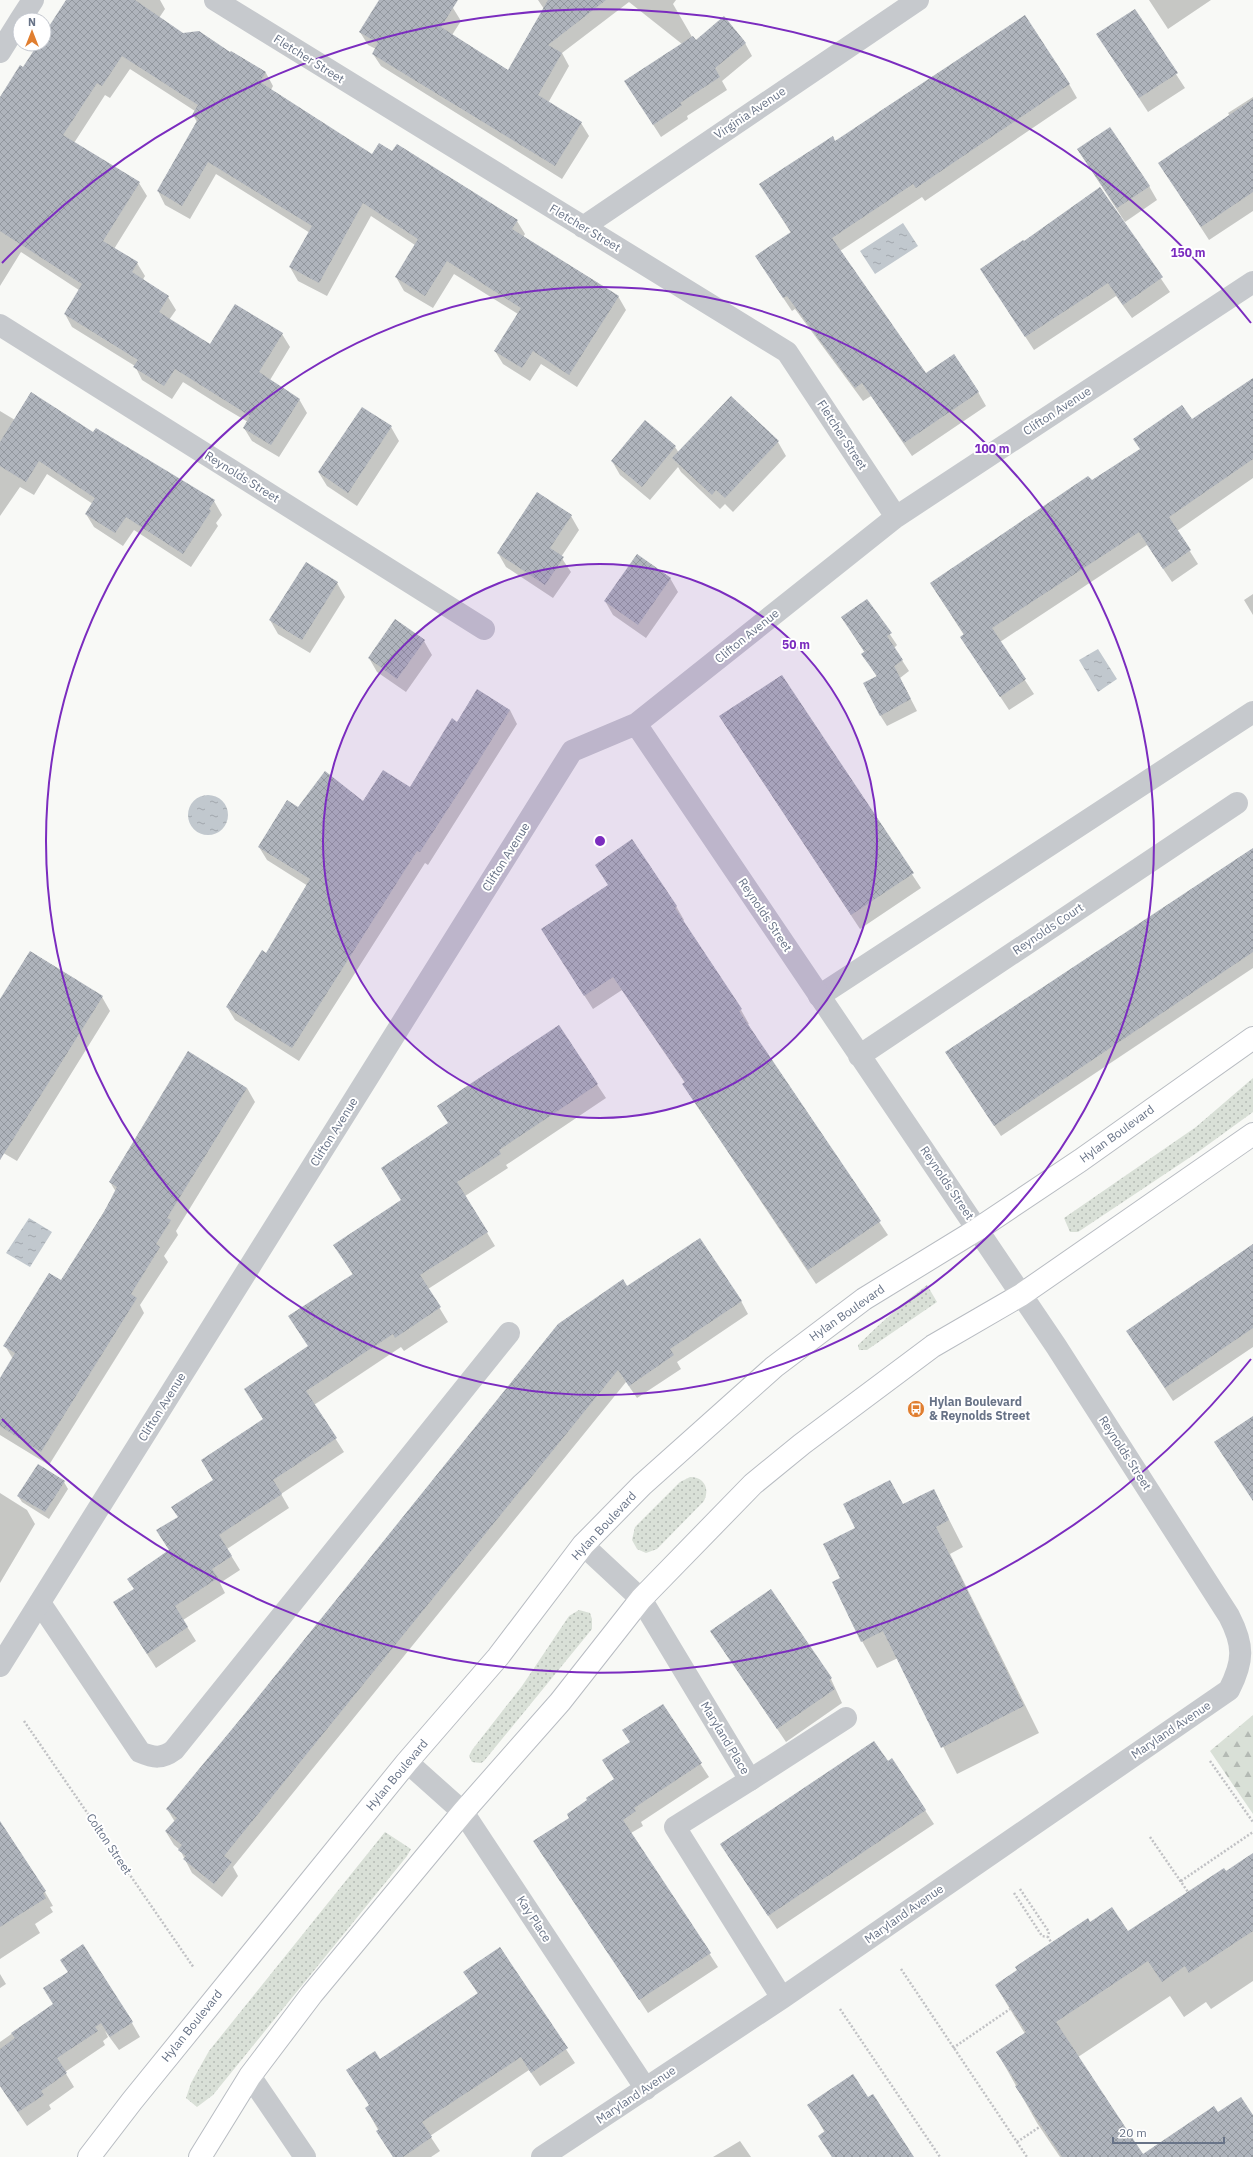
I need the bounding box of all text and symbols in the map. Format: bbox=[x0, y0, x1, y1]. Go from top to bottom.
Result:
north arrow bbox=[12, 12, 52, 52]
text: N bbox=[28, 15, 36, 29]
street label: Fletcher Street bbox=[271, 31, 347, 86]
street label: Virginia Avenue bbox=[711, 83, 789, 142]
street label: Fletcher Street bbox=[547, 200, 624, 255]
text: 150 m bbox=[1170, 245, 1206, 260]
street label: Clifton Avenue bbox=[1020, 383, 1094, 438]
street label: Fletcher Street bbox=[814, 397, 871, 472]
text: 100 m bbox=[974, 441, 1010, 456]
street label: Reynolds Street bbox=[202, 448, 282, 506]
street label: Clifton Avenue bbox=[712, 605, 782, 666]
text: 50 m bbox=[782, 637, 810, 652]
street label: Clifton Avenue bbox=[478, 819, 533, 894]
centre of rings bbox=[593, 834, 607, 848]
street label: Reynolds Street bbox=[735, 875, 796, 954]
street label: Reynolds Court bbox=[1009, 899, 1086, 958]
street label: Clifton Avenue bbox=[306, 1094, 361, 1169]
street label: Hylan Boulevard bbox=[1077, 1102, 1157, 1166]
street label: Reynolds Street bbox=[917, 1143, 978, 1222]
street label: Hylan Boulevard bbox=[806, 1281, 887, 1344]
street label: Clifton Avenue bbox=[134, 1369, 189, 1444]
place label: Hylan Boulevard & Reynolds Street bbox=[929, 1394, 1030, 1423]
bus stop icon: Hylan Boulevard & Reynolds Street bbox=[906, 1399, 926, 1419]
street label: Reynolds Street bbox=[1096, 1413, 1155, 1493]
street label: Hylan Boulevard bbox=[568, 1488, 639, 1563]
street label: Maryland Avenue bbox=[1128, 1697, 1214, 1762]
street label: Maryland Place bbox=[698, 1699, 753, 1777]
street label: Hylan Boulevard bbox=[362, 1736, 431, 1813]
street label: Colton Street bbox=[83, 1810, 135, 1877]
street label: Maryland Avenue bbox=[861, 1881, 946, 1946]
street label: Kay Place bbox=[514, 1893, 555, 1945]
street label: Hylan Boulevard bbox=[158, 1987, 225, 2065]
street label: Maryland Avenue bbox=[593, 2062, 679, 2127]
scale bar bbox=[1113, 2119, 1224, 2145]
text: 20 m bbox=[1119, 2125, 1147, 2140]

